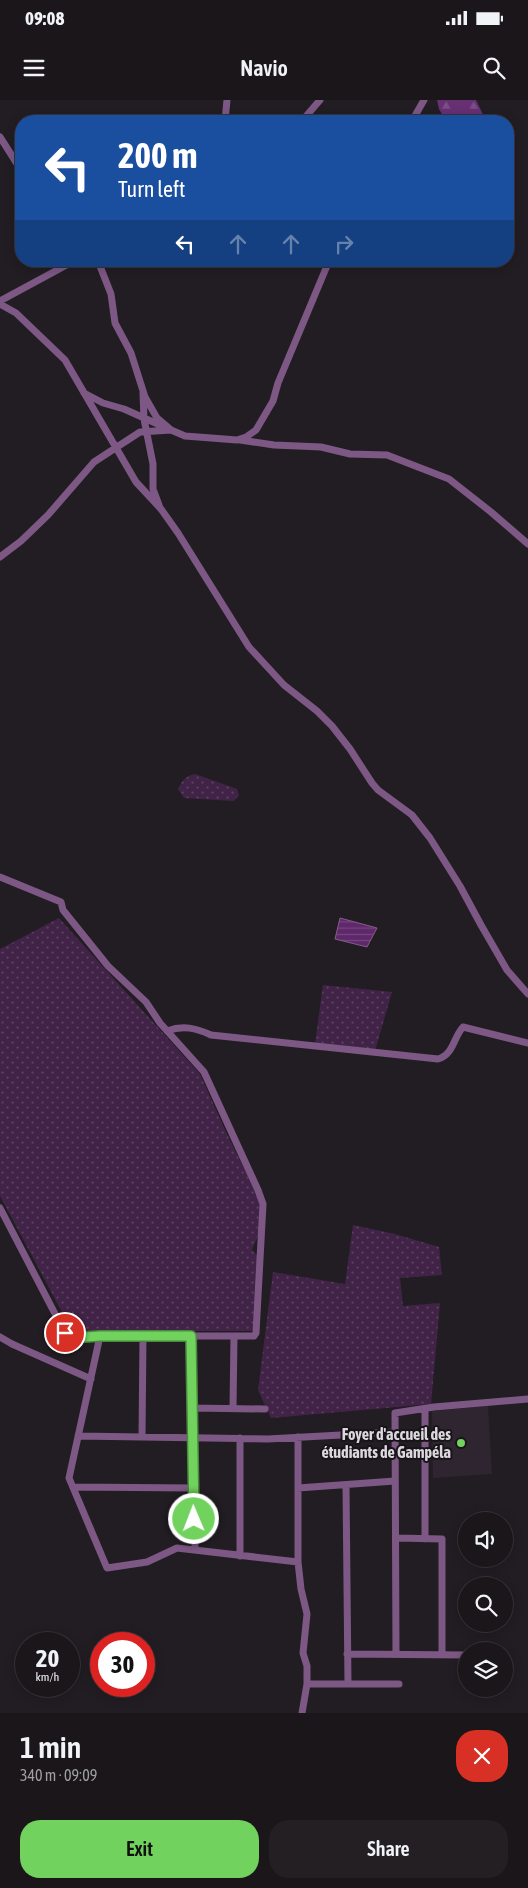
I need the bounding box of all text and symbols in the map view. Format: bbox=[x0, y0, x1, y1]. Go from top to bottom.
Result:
text: 09:08 bbox=[25, 7, 64, 29]
icon: menu bbox=[20, 54, 48, 82]
icon: search bbox=[480, 54, 508, 82]
text: Navio bbox=[240, 55, 288, 81]
icon: left bbox=[35, 135, 100, 200]
text: 200 m bbox=[118, 135, 197, 175]
text: Turn left bbox=[118, 176, 185, 202]
icon: left bbox=[171, 230, 199, 258]
icon: ahead bbox=[224, 230, 252, 258]
icon: ahead bbox=[277, 230, 305, 258]
icon: right bbox=[330, 230, 358, 258]
pin bbox=[44, 1312, 86, 1354]
icon: arrive bbox=[51, 1319, 79, 1347]
place label: Foyer d'accueil des étudiants de Gampéla bbox=[321, 1425, 451, 1461]
marker: Foyer d'accueil des étudiants de Gampéla bbox=[455, 1437, 467, 1449]
position arrow bbox=[167, 1492, 219, 1544]
map controls bbox=[458, 1512, 513, 1697]
button: sound bbox=[458, 1512, 513, 1567]
button: search bbox=[458, 1577, 513, 1632]
speed limit sign: 30 bbox=[90, 1632, 155, 1697]
button: layers bbox=[458, 1642, 513, 1697]
text: 20 bbox=[36, 1644, 59, 1672]
text: km/h bbox=[36, 1670, 59, 1684]
text: 1 min bbox=[20, 1730, 81, 1764]
button: close bbox=[456, 1730, 508, 1782]
text: 340 m · 09:09 bbox=[20, 1766, 97, 1784]
button: Exit bbox=[20, 1820, 259, 1878]
button: Share bbox=[269, 1820, 508, 1878]

